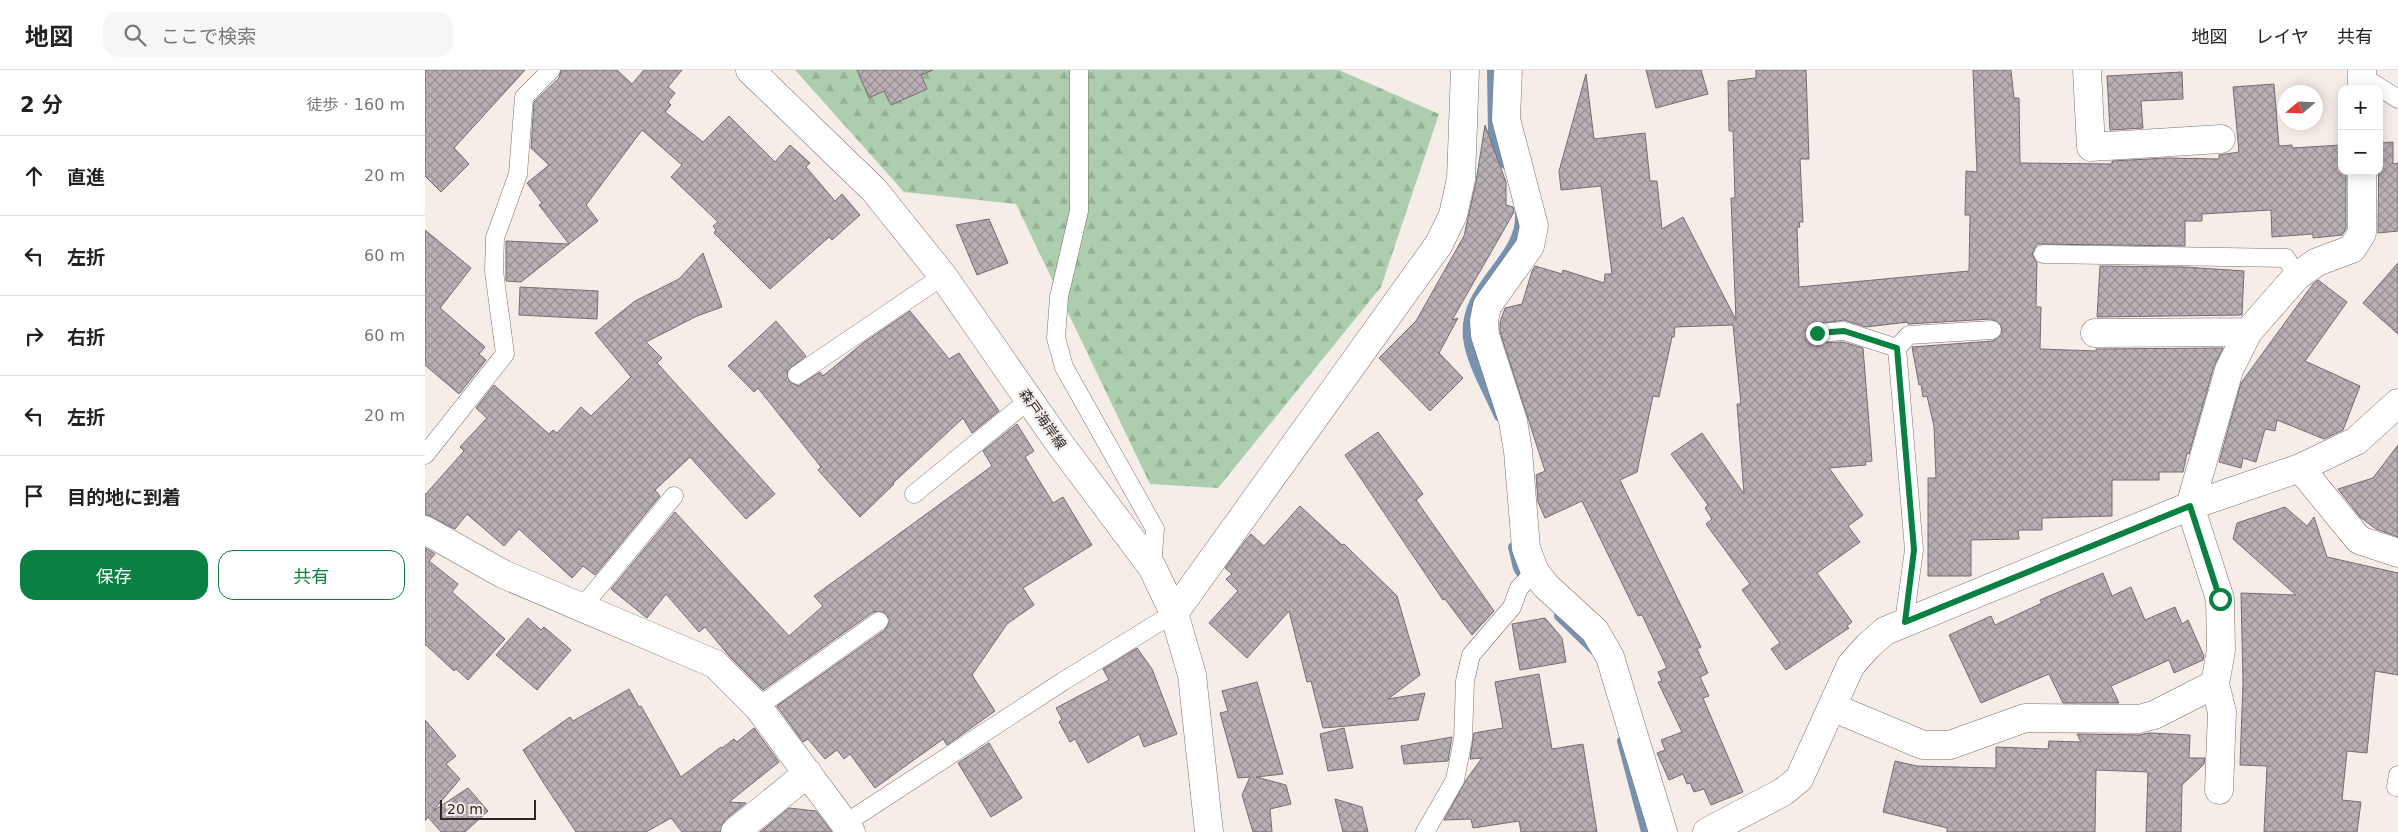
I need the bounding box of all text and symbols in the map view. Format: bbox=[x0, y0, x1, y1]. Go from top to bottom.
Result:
search box bbox=[103, 12, 453, 57]
icon: search bbox=[121, 21, 149, 49]
text: 地図 bbox=[25, 23, 73, 51]
text: ここで検索 bbox=[161, 25, 256, 47]
text: 地図 bbox=[2192, 26, 2228, 47]
text: レイヤ bbox=[2256, 26, 2309, 47]
text: 共有 bbox=[2337, 26, 2373, 47]
north arrow bbox=[2278, 85, 2323, 130]
map controls bbox=[2338, 85, 2383, 175]
button: + bbox=[2338, 85, 2383, 130]
text: 2 分 bbox=[20, 93, 63, 117]
text: 徒歩 · 160 m bbox=[307, 95, 405, 114]
button: − bbox=[2338, 130, 2383, 175]
icon: ahead bbox=[20, 162, 48, 190]
text: 直進 bbox=[67, 166, 105, 188]
text: 20 m bbox=[364, 166, 405, 185]
icon: left bbox=[20, 242, 48, 270]
text: 左折 bbox=[67, 246, 105, 268]
text: 60 m bbox=[364, 246, 405, 265]
icon: right bbox=[20, 322, 48, 350]
route end bbox=[1806, 322, 1829, 345]
text: 右折 bbox=[67, 326, 105, 348]
text: 60 m bbox=[364, 326, 405, 345]
street label: 森戸海岸線 bbox=[1016, 386, 1070, 452]
icon: left bbox=[20, 402, 48, 430]
text: 左折 bbox=[67, 406, 105, 428]
text: 20 m bbox=[364, 406, 405, 425]
icon: arrive bbox=[20, 482, 48, 510]
text: 目的地に到着 bbox=[67, 486, 181, 508]
button: 保存 bbox=[20, 550, 208, 600]
button: 共有 bbox=[218, 550, 405, 600]
route start bbox=[2209, 588, 2232, 611]
scale bar bbox=[440, 797, 536, 820]
text: 20 m bbox=[447, 801, 483, 817]

